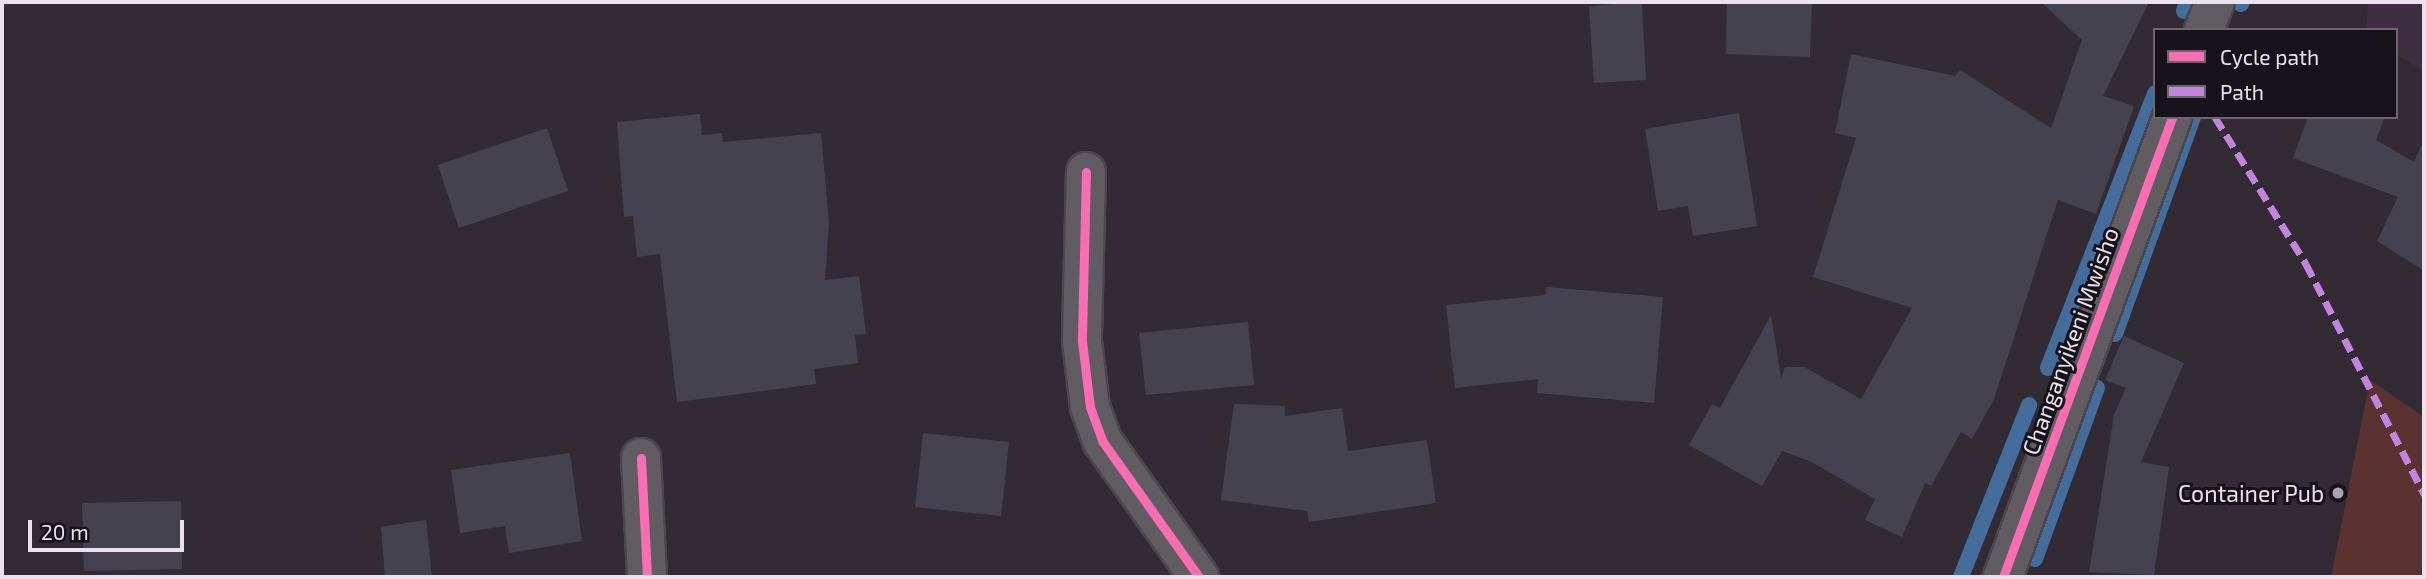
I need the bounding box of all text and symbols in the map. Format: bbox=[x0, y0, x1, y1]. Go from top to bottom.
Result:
legend bbox=[2153, 28, 2398, 119]
text: Cycle path bbox=[2220, 44, 2319, 69]
text: Path bbox=[2220, 79, 2264, 104]
street label: Changanyikeni Mwisho bbox=[2016, 224, 2124, 458]
place label: Container Pub bbox=[2178, 479, 2324, 507]
marker: Container Pub bbox=[2330, 485, 2346, 501]
scale bar bbox=[32, 505, 187, 550]
text: 20 m bbox=[41, 519, 89, 544]

